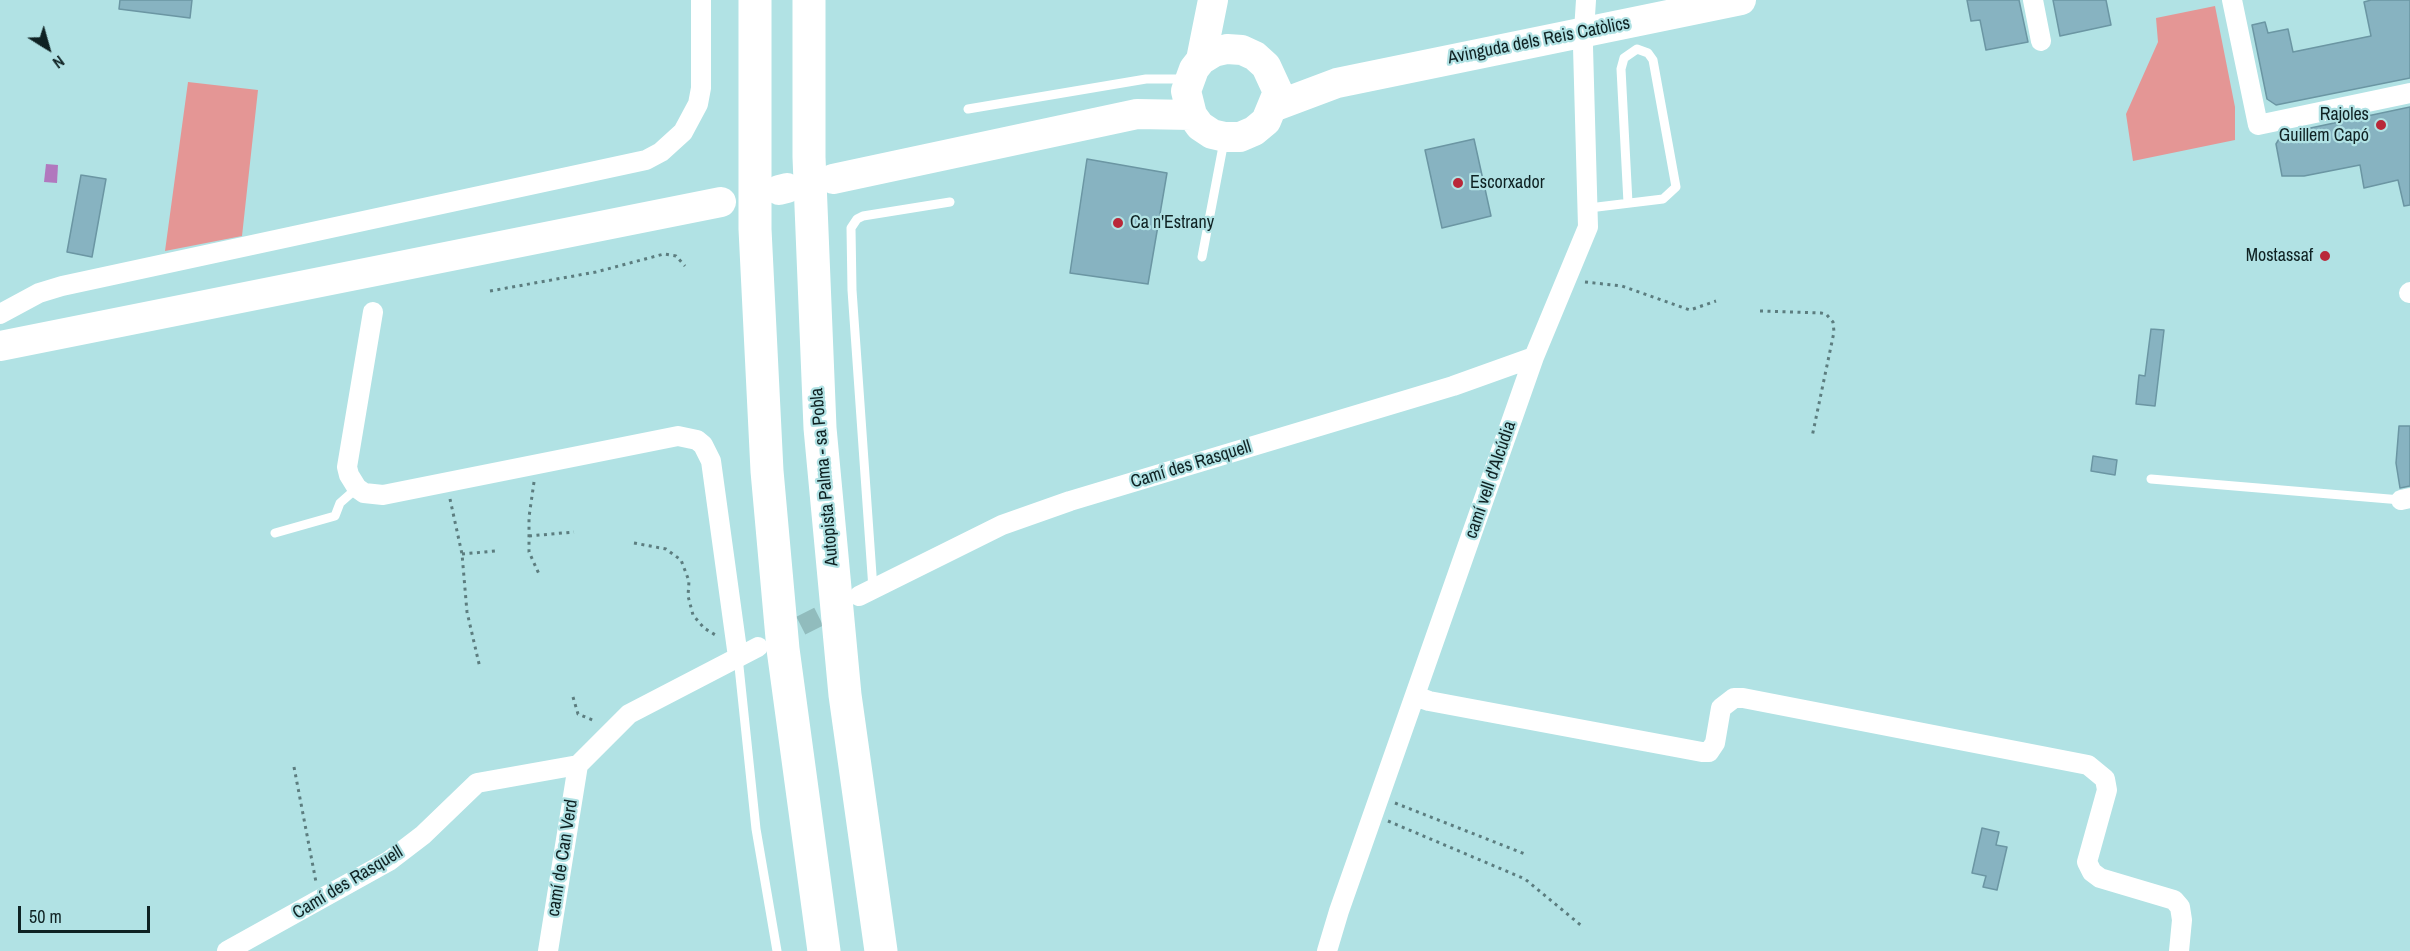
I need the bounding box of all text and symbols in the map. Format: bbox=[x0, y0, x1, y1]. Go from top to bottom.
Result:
street label: Avinguda dels Reis Catòlics bbox=[1446, 13, 1632, 69]
north arrow bbox=[18, 18, 78, 78]
text: N bbox=[48, 51, 69, 74]
place label: Rajoles Guillem Capó bbox=[2279, 104, 2369, 146]
marker: Rajoles Guillem Capó bbox=[2374, 118, 2388, 132]
place label: Escorxador bbox=[1470, 172, 1545, 194]
marker: Escorxador bbox=[1451, 176, 1465, 190]
place label: Ca n'Estrany bbox=[1130, 212, 1214, 234]
marker: Ca n'Estrany bbox=[1111, 216, 1125, 230]
place label: Mostassaf bbox=[2246, 245, 2313, 267]
marker: Mostassaf bbox=[2318, 249, 2332, 263]
street label: Autopista Palma - sa Pobla bbox=[806, 387, 844, 567]
street label: camí vell d'Alcúdia bbox=[1461, 419, 1521, 541]
street label: Camí des Rasquell bbox=[1128, 436, 1254, 494]
street label: camí de Can Verd bbox=[543, 798, 583, 918]
street label: Camí des Rasquell bbox=[289, 842, 407, 924]
scale bar bbox=[21, 894, 153, 932]
text: 50 m bbox=[29, 904, 62, 929]

